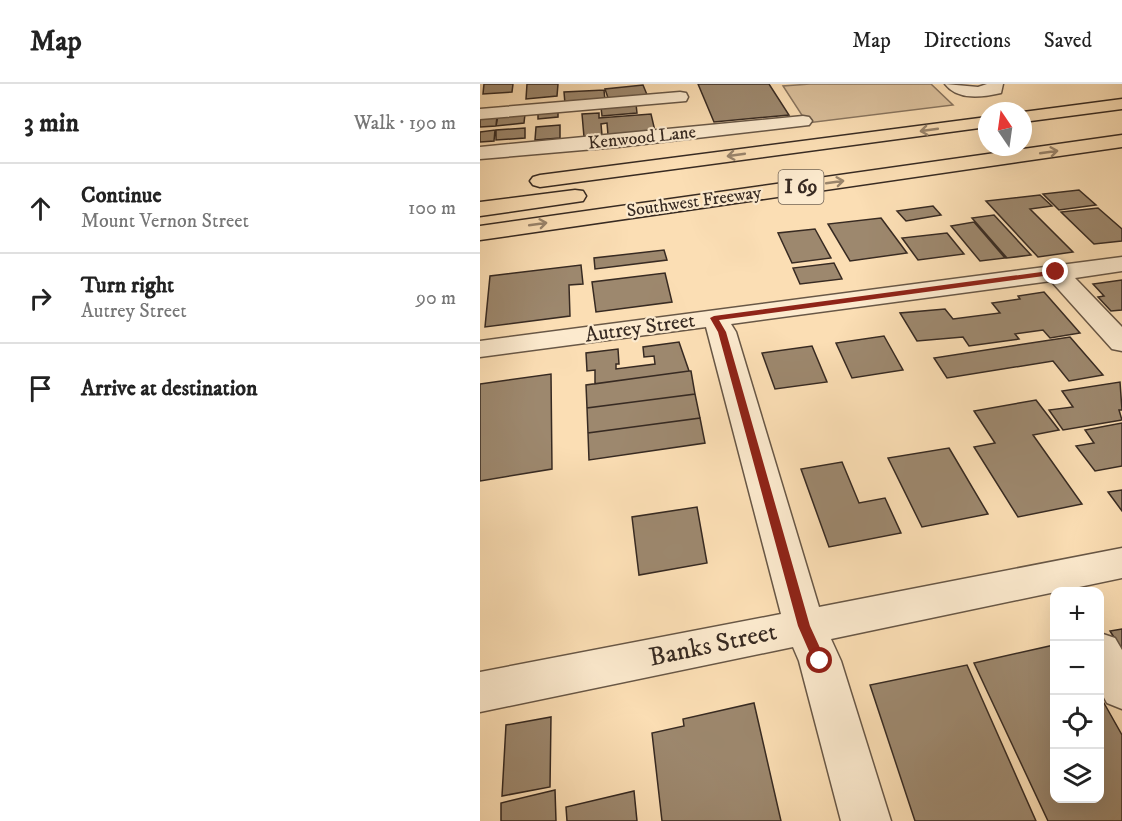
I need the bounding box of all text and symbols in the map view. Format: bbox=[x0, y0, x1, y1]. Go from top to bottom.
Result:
text: Map bbox=[30, 24, 82, 59]
text: Map bbox=[852, 28, 891, 54]
text: Directions bbox=[924, 28, 1011, 54]
text: Saved bbox=[1044, 28, 1092, 54]
north arrow bbox=[978, 102, 1032, 156]
text: 3 min bbox=[24, 107, 79, 140]
text: Walk · 190 m bbox=[354, 111, 456, 136]
street label: Kenwood Lane bbox=[587, 121, 697, 155]
one-way arrow bbox=[920, 124, 939, 135]
one-way arrow bbox=[1038, 146, 1058, 157]
one-way arrow bbox=[726, 150, 746, 161]
road number: I 69 bbox=[778, 170, 824, 204]
one-way arrow bbox=[825, 177, 844, 188]
text: Continue bbox=[81, 182, 162, 209]
street label: Southwest Freeway bbox=[625, 182, 763, 222]
icon: ahead bbox=[24, 192, 57, 225]
text: 100 m bbox=[408, 196, 456, 221]
text: Mount Vernon Street bbox=[81, 209, 249, 234]
one-way arrow bbox=[528, 219, 547, 230]
route end bbox=[1042, 258, 1068, 284]
text: Turn right bbox=[81, 272, 174, 299]
icon: right bbox=[24, 282, 57, 315]
text: 90 m bbox=[416, 286, 456, 311]
text: Autrey Street bbox=[81, 299, 187, 324]
street label: Autrey Street bbox=[583, 307, 697, 349]
icon: arrive bbox=[24, 372, 57, 405]
text: Arrive at destination bbox=[81, 375, 258, 402]
map controls bbox=[1050, 587, 1104, 803]
button: + bbox=[1050, 587, 1104, 641]
street label: Banks Street bbox=[646, 615, 780, 675]
button: − bbox=[1050, 641, 1104, 695]
route start bbox=[806, 647, 832, 673]
button: locate bbox=[1050, 695, 1104, 749]
button: layers bbox=[1050, 749, 1104, 803]

